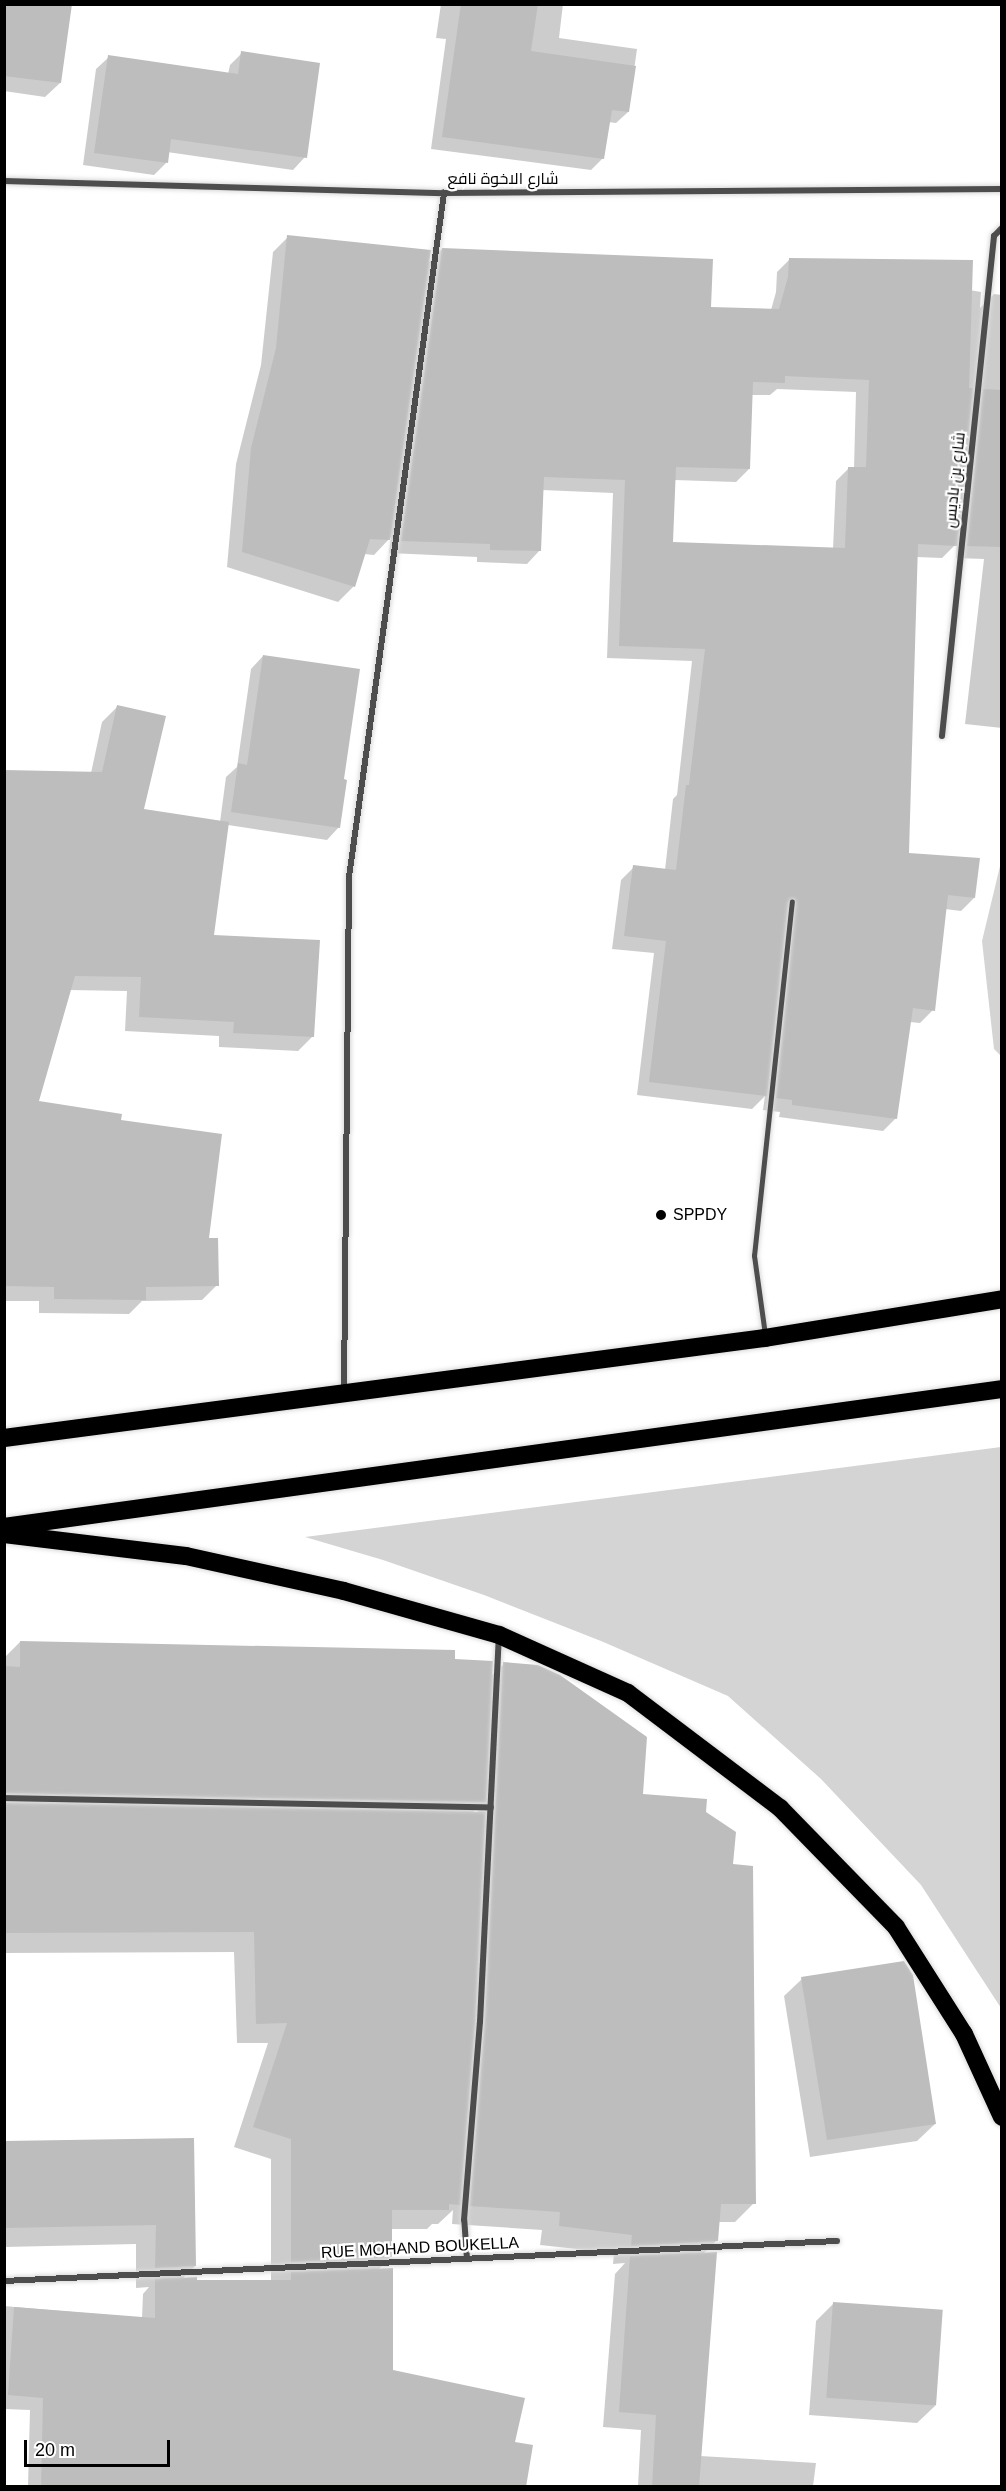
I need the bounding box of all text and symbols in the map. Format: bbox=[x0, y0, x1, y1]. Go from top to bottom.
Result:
street label: شارع الاخوة نافع bbox=[448, 169, 558, 189]
street label: شارع بن باديس bbox=[940, 431, 970, 529]
place label: SPPDY bbox=[673, 1205, 727, 1225]
marker: SPPDY bbox=[654, 1208, 668, 1222]
street label: RUE MOHAND BOUKELLA bbox=[321, 2233, 519, 2263]
scale bar bbox=[27, 2428, 172, 2466]
text: 20 m bbox=[35, 2440, 75, 2460]

